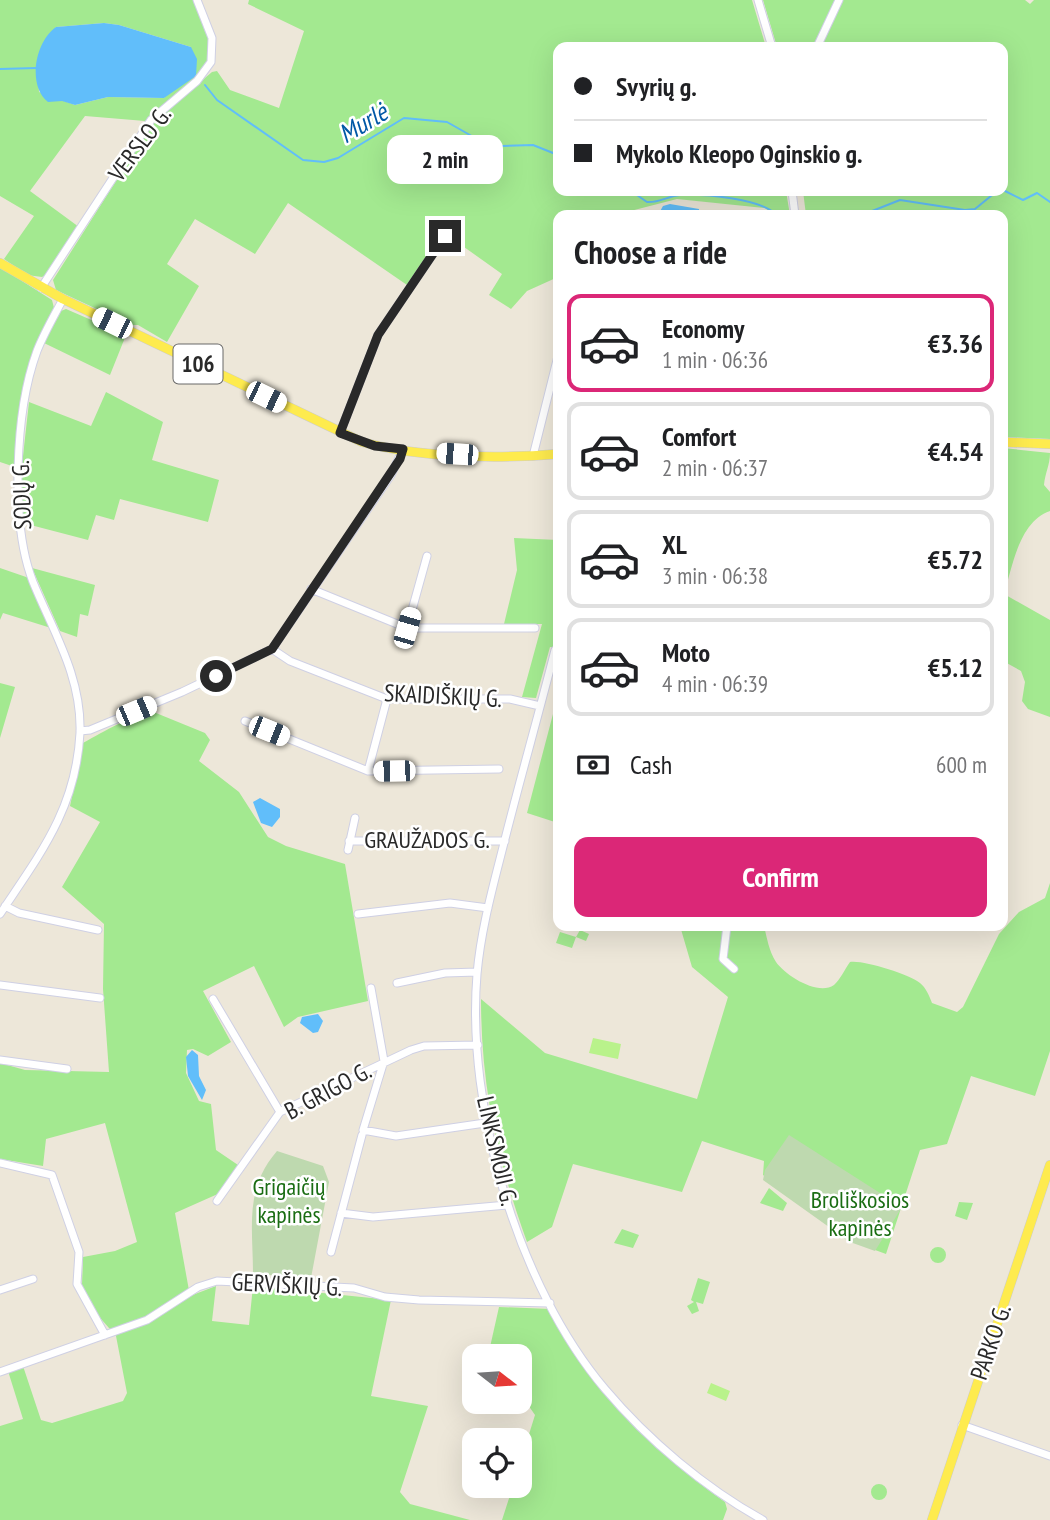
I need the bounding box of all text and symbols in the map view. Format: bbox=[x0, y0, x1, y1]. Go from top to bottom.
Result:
text: Svyrių g. bbox=[616, 70, 697, 103]
water label: Murlė bbox=[332, 94, 395, 150]
street label: VERSLO G. bbox=[101, 100, 178, 188]
callout: 2 min bbox=[387, 134, 503, 184]
text: Mykolo Kleopo Oginskio g. bbox=[616, 137, 863, 170]
text: 2 min bbox=[422, 145, 468, 174]
route end bbox=[429, 220, 461, 252]
text: Choose a ride bbox=[574, 231, 727, 273]
car bbox=[89, 304, 136, 342]
icon: car bbox=[578, 312, 641, 375]
text: Economy bbox=[662, 312, 744, 345]
text: €3.36 bbox=[928, 327, 983, 360]
road number: 106 bbox=[174, 344, 222, 384]
text: 1 min · 06:36 bbox=[662, 345, 768, 374]
car bbox=[243, 378, 290, 416]
icon: car bbox=[578, 420, 641, 483]
text: Comfort bbox=[662, 420, 736, 453]
text: €4.54 bbox=[928, 435, 983, 468]
car bbox=[436, 442, 479, 466]
text: 2 min · 06:37 bbox=[662, 453, 768, 482]
street label: SODŲ G. bbox=[5, 460, 38, 530]
icon: car bbox=[578, 528, 641, 591]
text: XL bbox=[662, 528, 687, 561]
text: €5.72 bbox=[928, 543, 983, 576]
text: 3 min · 06:38 bbox=[662, 561, 768, 590]
car bbox=[392, 605, 423, 651]
icon: car bbox=[578, 636, 641, 699]
text: Moto bbox=[662, 636, 710, 669]
text: €5.12 bbox=[928, 651, 983, 684]
route start bbox=[200, 660, 232, 692]
text: 4 min · 06:39 bbox=[662, 669, 768, 698]
street label: SKAIDIŠKIŲ G. bbox=[383, 677, 503, 714]
car bbox=[113, 693, 160, 729]
car bbox=[246, 713, 293, 749]
icon: cash bbox=[574, 746, 612, 784]
text: Cash bbox=[630, 748, 672, 781]
text: 600 m bbox=[936, 750, 987, 779]
car bbox=[373, 760, 416, 782]
street label: GRAUŽADOS G. bbox=[364, 824, 490, 855]
button: Confirm bbox=[574, 837, 987, 917]
street label: B. GRIGO G. bbox=[279, 1055, 377, 1126]
street label: LINKSMOJI G. bbox=[470, 1093, 525, 1209]
park label: Grigaičių kapinės bbox=[253, 1171, 325, 1230]
park label: Broliškosios kapinės bbox=[811, 1184, 909, 1243]
street label: GERVIŠKIŲ G. bbox=[231, 1266, 343, 1303]
street label: PARKO G. bbox=[963, 1300, 1018, 1384]
north arrow bbox=[462, 1344, 532, 1414]
map controls bbox=[462, 1344, 532, 1498]
button: locate bbox=[462, 1428, 532, 1498]

